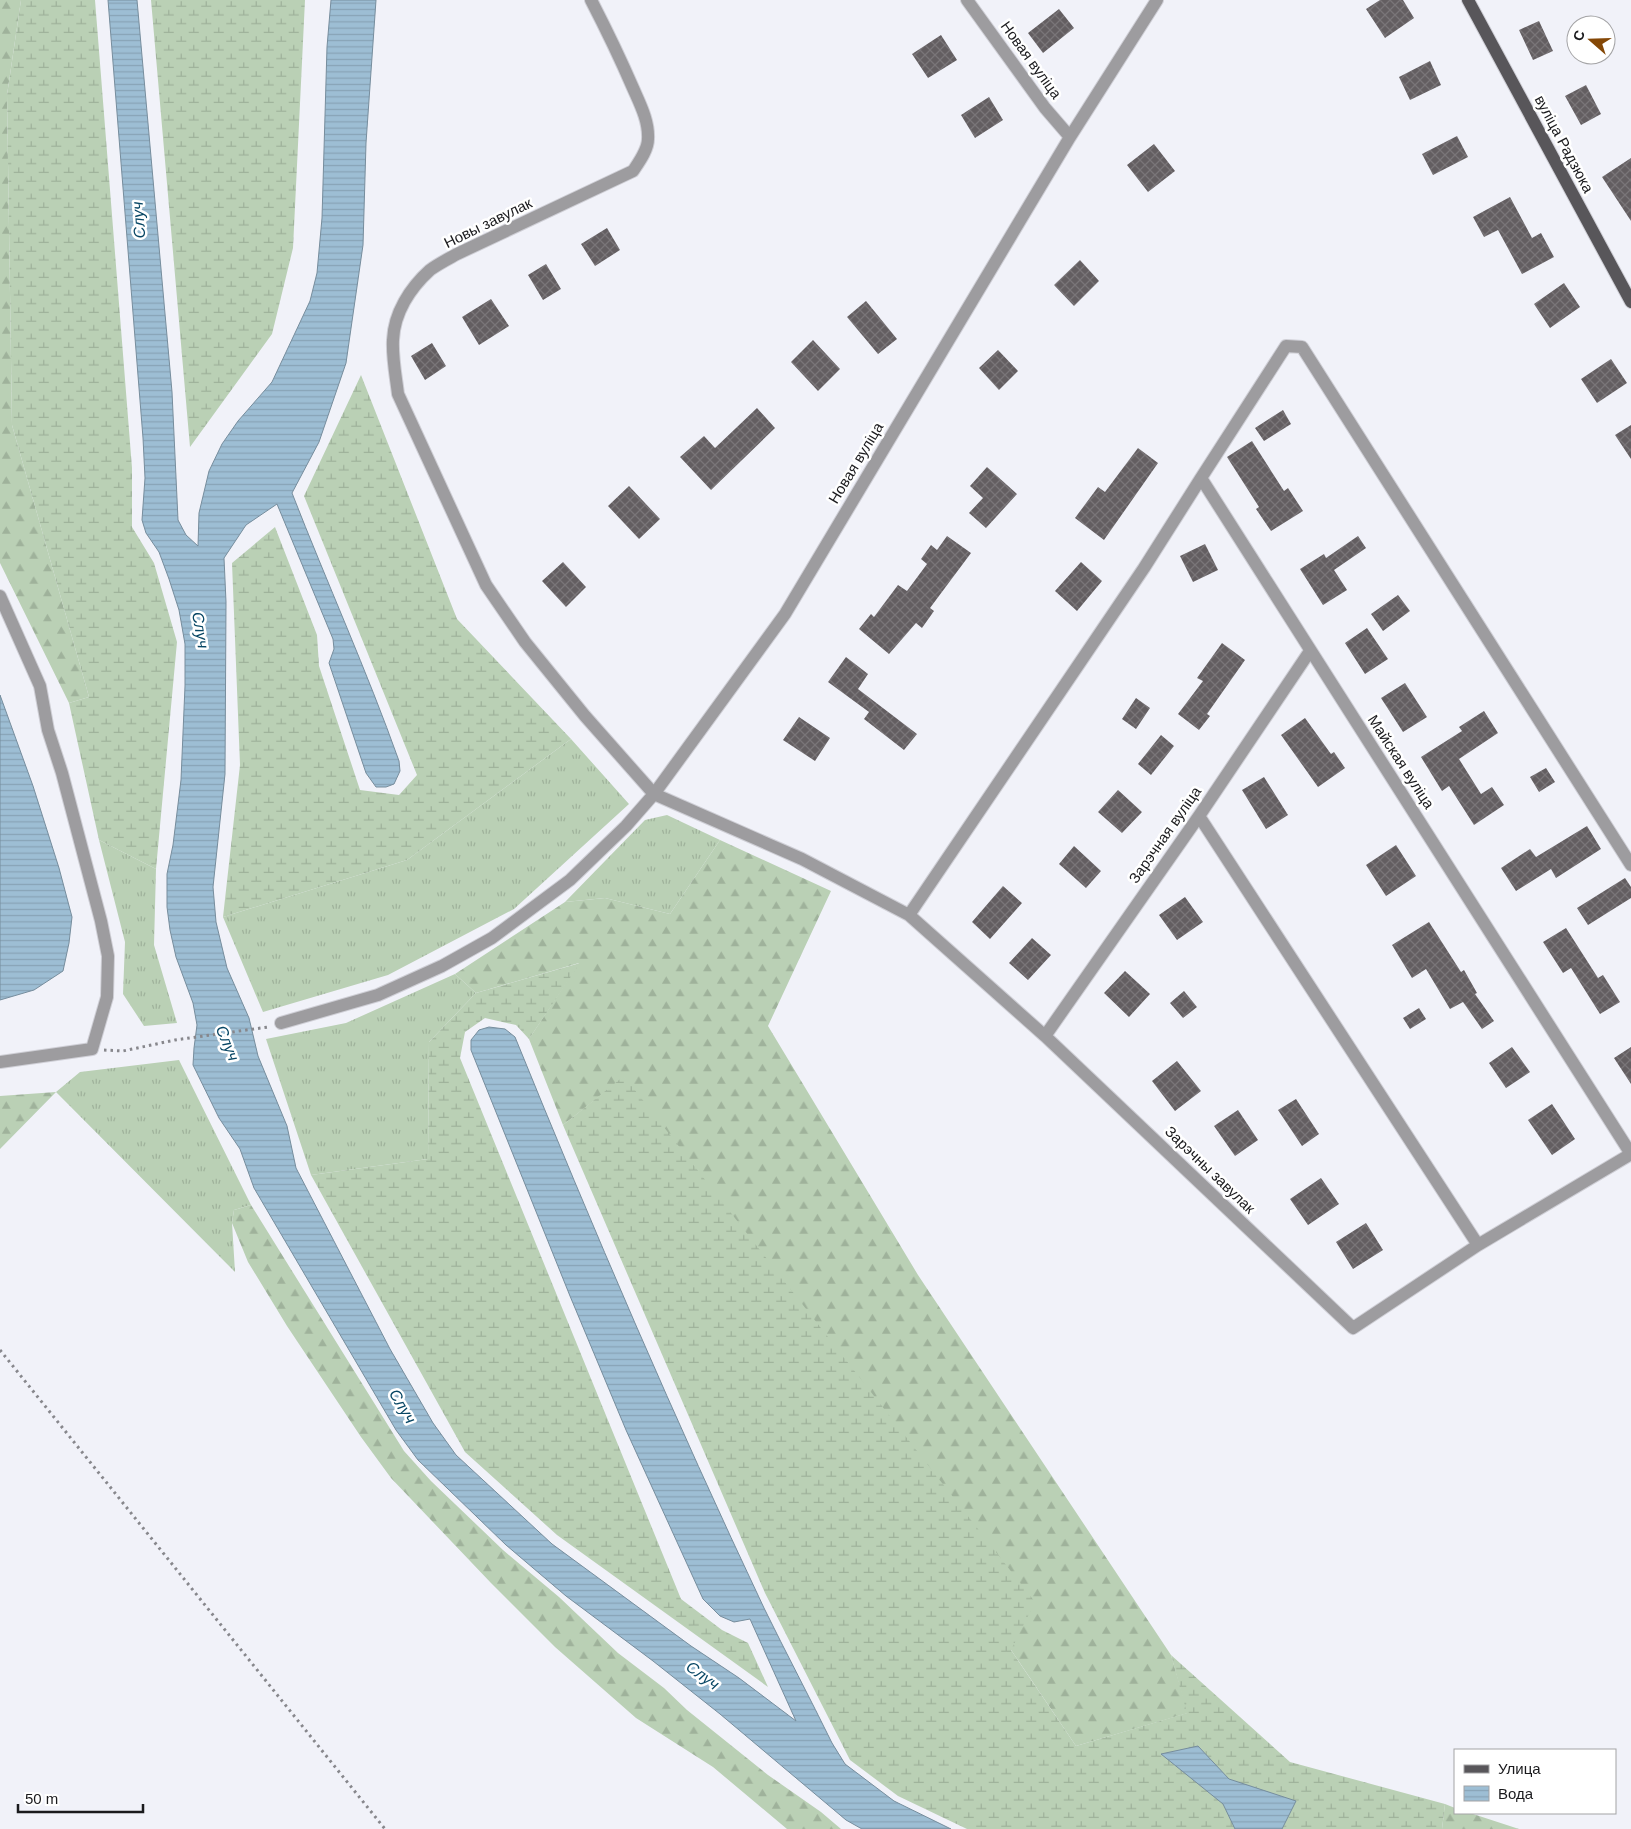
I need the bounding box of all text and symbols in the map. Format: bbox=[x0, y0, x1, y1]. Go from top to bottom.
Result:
north arrow bbox=[1566, 15, 1616, 65]
street label: Новая вуліца bbox=[998, 18, 1066, 102]
text: С bbox=[1570, 28, 1588, 43]
street label: вуліца Радзюка bbox=[1532, 92, 1598, 196]
street label: Новы завулак bbox=[441, 194, 535, 251]
water label: Случ bbox=[129, 201, 148, 239]
street label: Новая вуліца bbox=[825, 419, 887, 506]
water label: Случ bbox=[189, 611, 212, 650]
street label: Майская вуліца bbox=[1365, 712, 1438, 812]
street label: Зарэчная вуліца bbox=[1125, 783, 1205, 886]
water label: Случ bbox=[213, 1023, 242, 1063]
street label: Зарэчны завулак bbox=[1162, 1122, 1259, 1217]
water label: Случ bbox=[386, 1386, 419, 1426]
water label: Случ bbox=[683, 1658, 723, 1693]
legend bbox=[1454, 1749, 1616, 1814]
text: Улица bbox=[1498, 1760, 1541, 1777]
scale bar bbox=[18, 1782, 142, 1814]
text: Вода bbox=[1498, 1785, 1534, 1802]
text: 50 m bbox=[25, 1790, 58, 1807]

